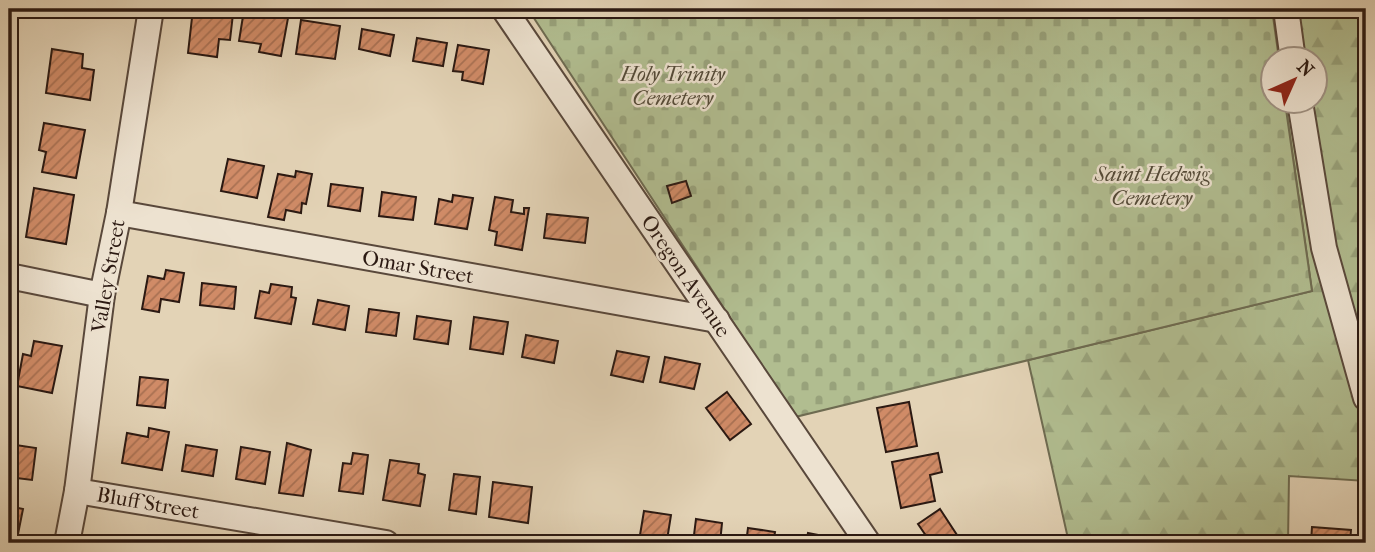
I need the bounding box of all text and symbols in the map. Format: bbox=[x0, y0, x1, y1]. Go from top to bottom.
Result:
north arrow bbox=[1260, 46, 1330, 116]
text: N bbox=[1292, 56, 1319, 82]
park label: Holy Trinity Cemetery bbox=[620, 62, 727, 110]
park label: Saint Hedwig Cemetery bbox=[1094, 162, 1210, 210]
street label: Oregon Avenue bbox=[636, 210, 736, 342]
street label: Valley Street bbox=[86, 217, 130, 336]
street label: Omar Street bbox=[360, 245, 476, 289]
street label: Bluff Street bbox=[95, 482, 202, 524]

